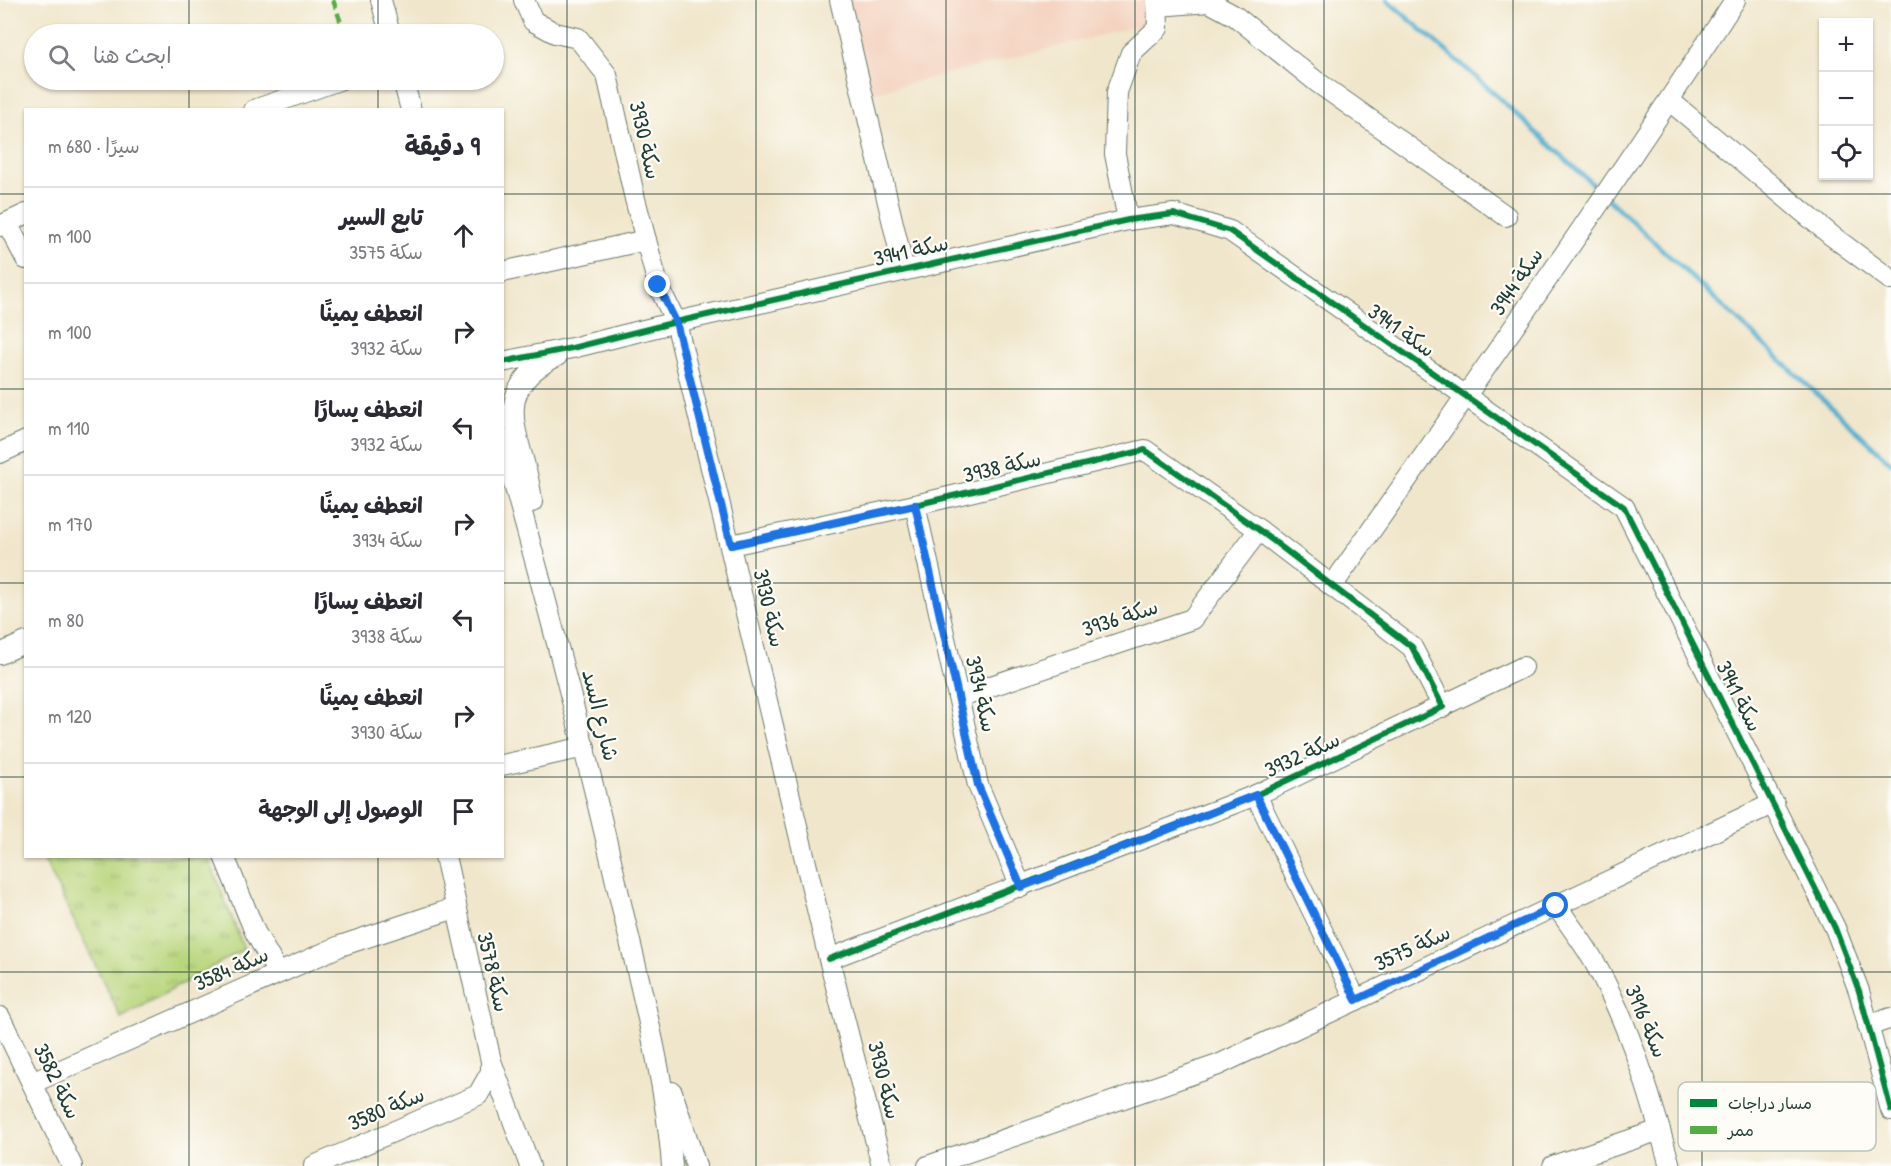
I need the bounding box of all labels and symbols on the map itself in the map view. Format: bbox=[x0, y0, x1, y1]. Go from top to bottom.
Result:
street label: سكة 3930 bbox=[622, 98, 670, 182]
street label: سكة 3941 bbox=[871, 227, 951, 273]
street label: سكة 3944 bbox=[1482, 241, 1550, 321]
route end bbox=[644, 271, 670, 297]
street label: سكة 3941 bbox=[1362, 296, 1442, 364]
street label: سكة 3938 bbox=[960, 442, 1044, 490]
street label: سكة 3930 bbox=[746, 566, 794, 650]
street label: سكة 3936 bbox=[1078, 591, 1162, 643]
street label: سكة 3934 bbox=[959, 653, 1005, 735]
street label: سكة 3941 bbox=[1709, 655, 1771, 737]
street label: شارع السد bbox=[574, 666, 627, 764]
street label: سكة 3932 bbox=[1259, 724, 1345, 784]
route start bbox=[1542, 892, 1568, 918]
street label: سكة 3575 bbox=[1369, 916, 1455, 978]
street label: سكة 3578 bbox=[470, 929, 518, 1015]
street label: سكة 3584 bbox=[189, 938, 273, 998]
street label: سكة 3916 bbox=[1618, 980, 1676, 1062]
street label: سكة 3582 bbox=[27, 1038, 89, 1124]
street label: سكة 3930 bbox=[861, 1038, 909, 1122]
street label: سكة 3580 bbox=[343, 1079, 429, 1137]
legend bbox=[1678, 1082, 1876, 1151]
text: مسار دراجات bbox=[1728, 1092, 1812, 1114]
text: ممر bbox=[1726, 1119, 1754, 1141]

